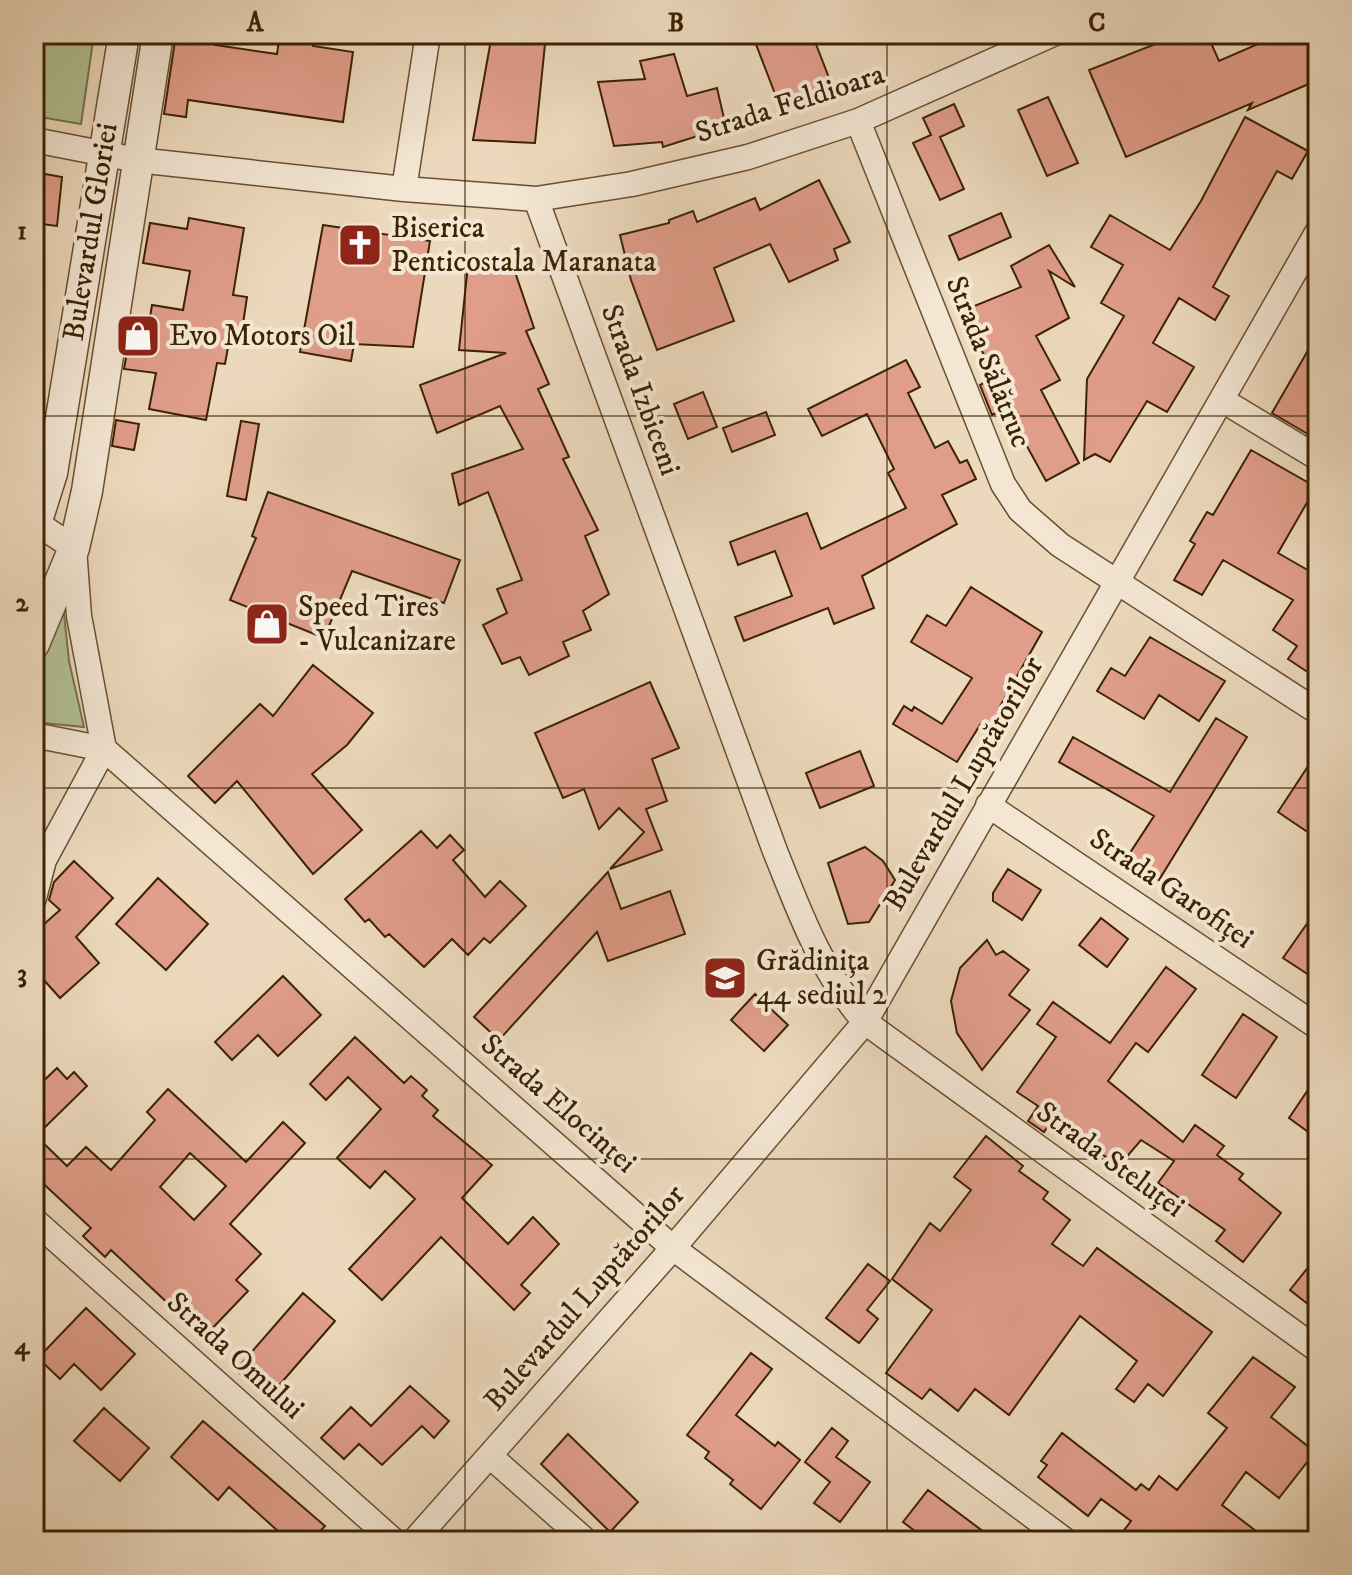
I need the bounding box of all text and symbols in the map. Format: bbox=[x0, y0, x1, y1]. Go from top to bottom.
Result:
text: A bbox=[246, 7, 265, 40]
text: B bbox=[668, 7, 684, 40]
text: C bbox=[1088, 7, 1106, 40]
street label: Strada Feldioara bbox=[691, 56, 889, 152]
street label: Bulevardul Gloriei bbox=[56, 120, 126, 344]
place label: Biserica Penticostala Maranata bbox=[391, 210, 656, 281]
text: 1 bbox=[17, 215, 27, 248]
church icon: Biserica Penticostala Maranata bbox=[336, 221, 384, 269]
street label: Strada Sălătruc bbox=[937, 271, 1039, 453]
street label: Strada Izbiceni bbox=[592, 299, 688, 481]
shop icon: Evo Motors Oil bbox=[114, 312, 162, 360]
place label: Evo Motors Oil bbox=[169, 318, 355, 355]
text: 2 bbox=[16, 587, 30, 620]
place label: Speed Tires - Vulcanizare bbox=[298, 589, 456, 660]
shop icon: Speed Tires - Vulcanizare bbox=[243, 600, 291, 648]
street label: Bulevardul Luptătorilor bbox=[876, 650, 1052, 918]
street label: Strada Garofiței bbox=[1082, 821, 1260, 957]
place label: Grădinița 44 sediul 2 bbox=[756, 943, 887, 1014]
school or university icon: Grădinița 44 sediul 2 bbox=[701, 954, 749, 1002]
text: 3 bbox=[17, 958, 27, 991]
street label: Strada Elocinței bbox=[473, 1026, 643, 1182]
street label: Strada Steluței bbox=[1029, 1094, 1191, 1226]
street label: Bulevardul Luptătorilor bbox=[477, 1177, 693, 1419]
street label: Strada Omului bbox=[158, 1284, 312, 1428]
text: 4 bbox=[15, 1330, 31, 1363]

